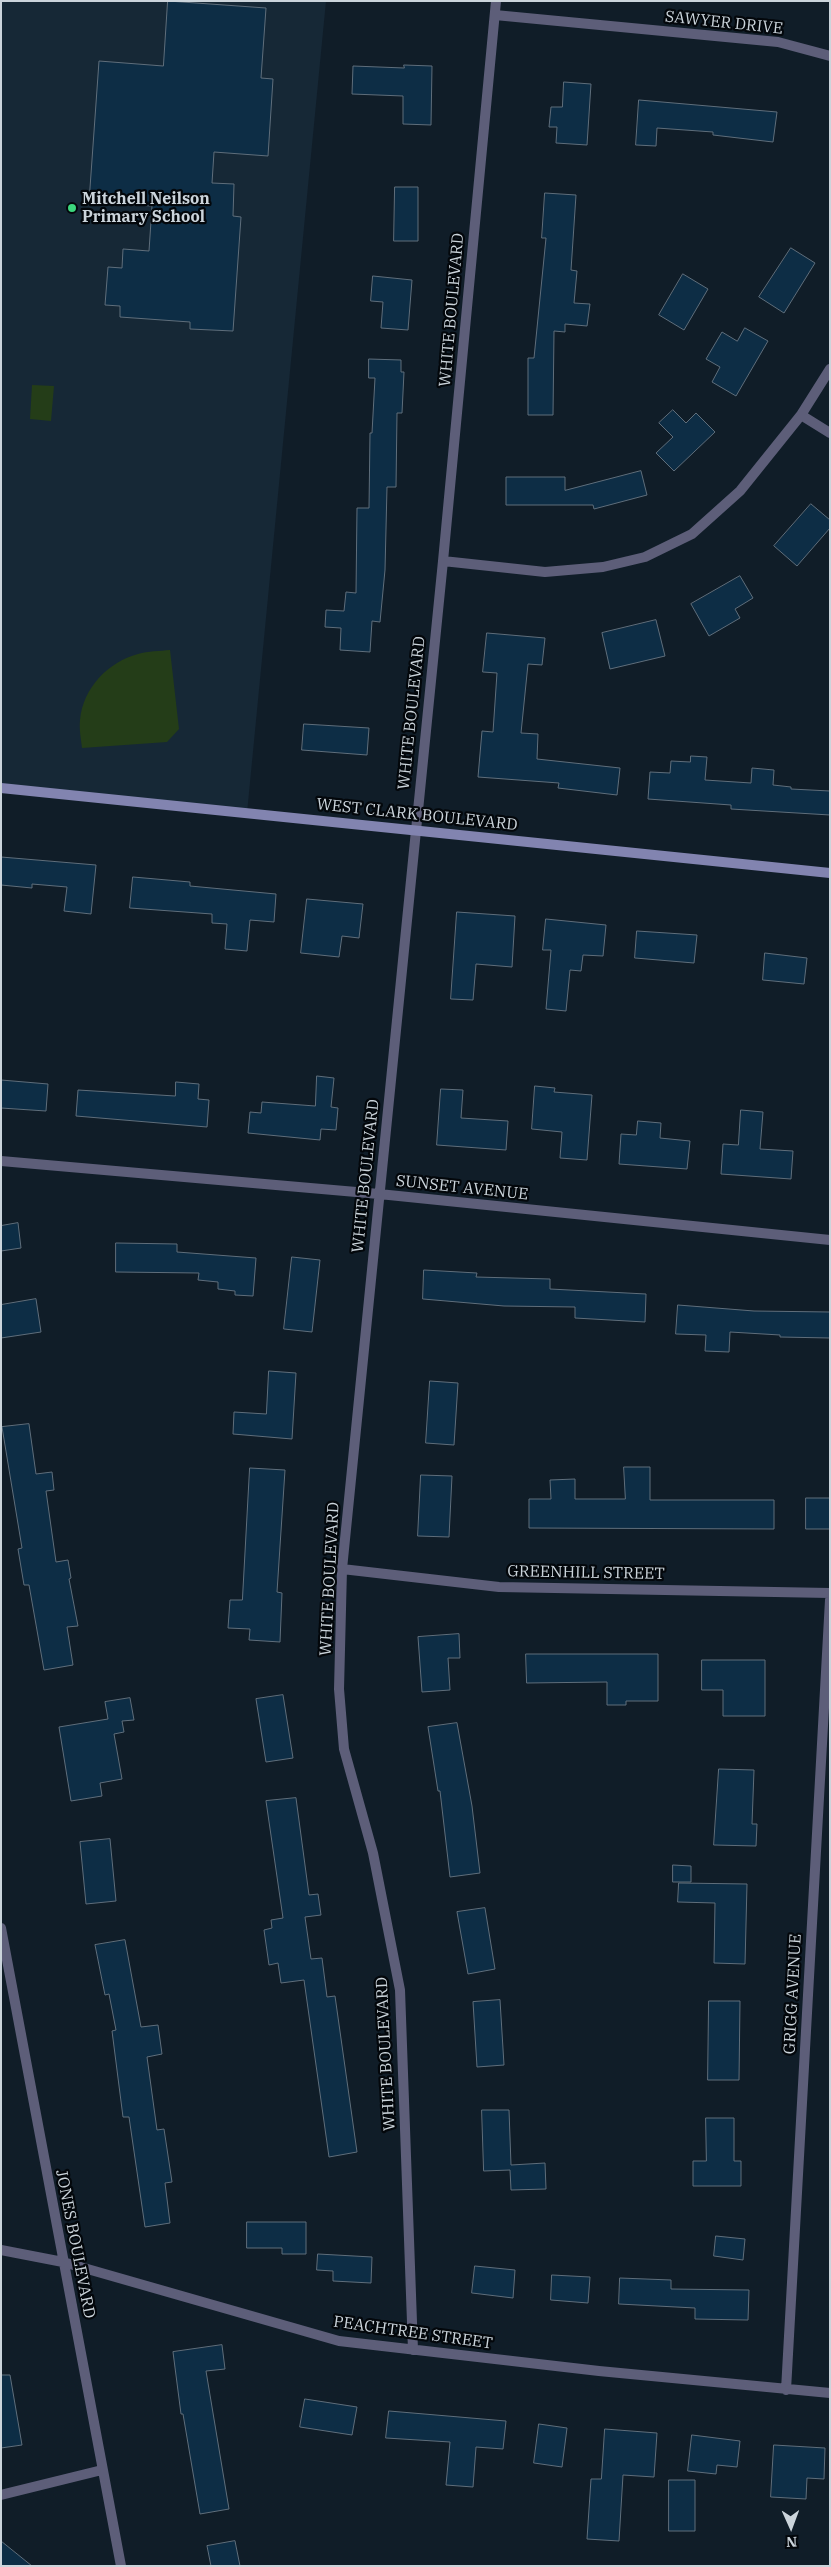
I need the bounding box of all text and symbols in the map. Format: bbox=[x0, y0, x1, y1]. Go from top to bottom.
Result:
street label: SAWYER DRIVE bbox=[664, 7, 784, 39]
place label: Mitchell Neilson Primary School bbox=[82, 189, 210, 227]
marker: Mitchell Neilson Primary School bbox=[66, 202, 78, 214]
street label: WHITE BOULEVARD bbox=[436, 232, 468, 388]
street label: WHITE BOULEVARD bbox=[394, 635, 430, 791]
street label: WEST CLARK BOULEVARD bbox=[315, 795, 519, 835]
street label: WHITE BOULEVARD bbox=[348, 1098, 384, 1254]
street label: SUNSET AVENUE bbox=[395, 1172, 529, 1204]
street label: WHITE BOULEVARD bbox=[316, 1501, 344, 1657]
street label: GREENHILL STREET bbox=[507, 1562, 665, 1584]
street label: GRIGG AVENUE bbox=[780, 1933, 806, 2055]
street label: WHITE BOULEVARD bbox=[372, 1976, 400, 2132]
street label: JONES BOULEVARD bbox=[51, 2168, 99, 2320]
street label: PEACHTREE STREET bbox=[332, 2312, 494, 2354]
north arrow bbox=[766, 2502, 816, 2552]
text: N bbox=[786, 2533, 797, 2551]

